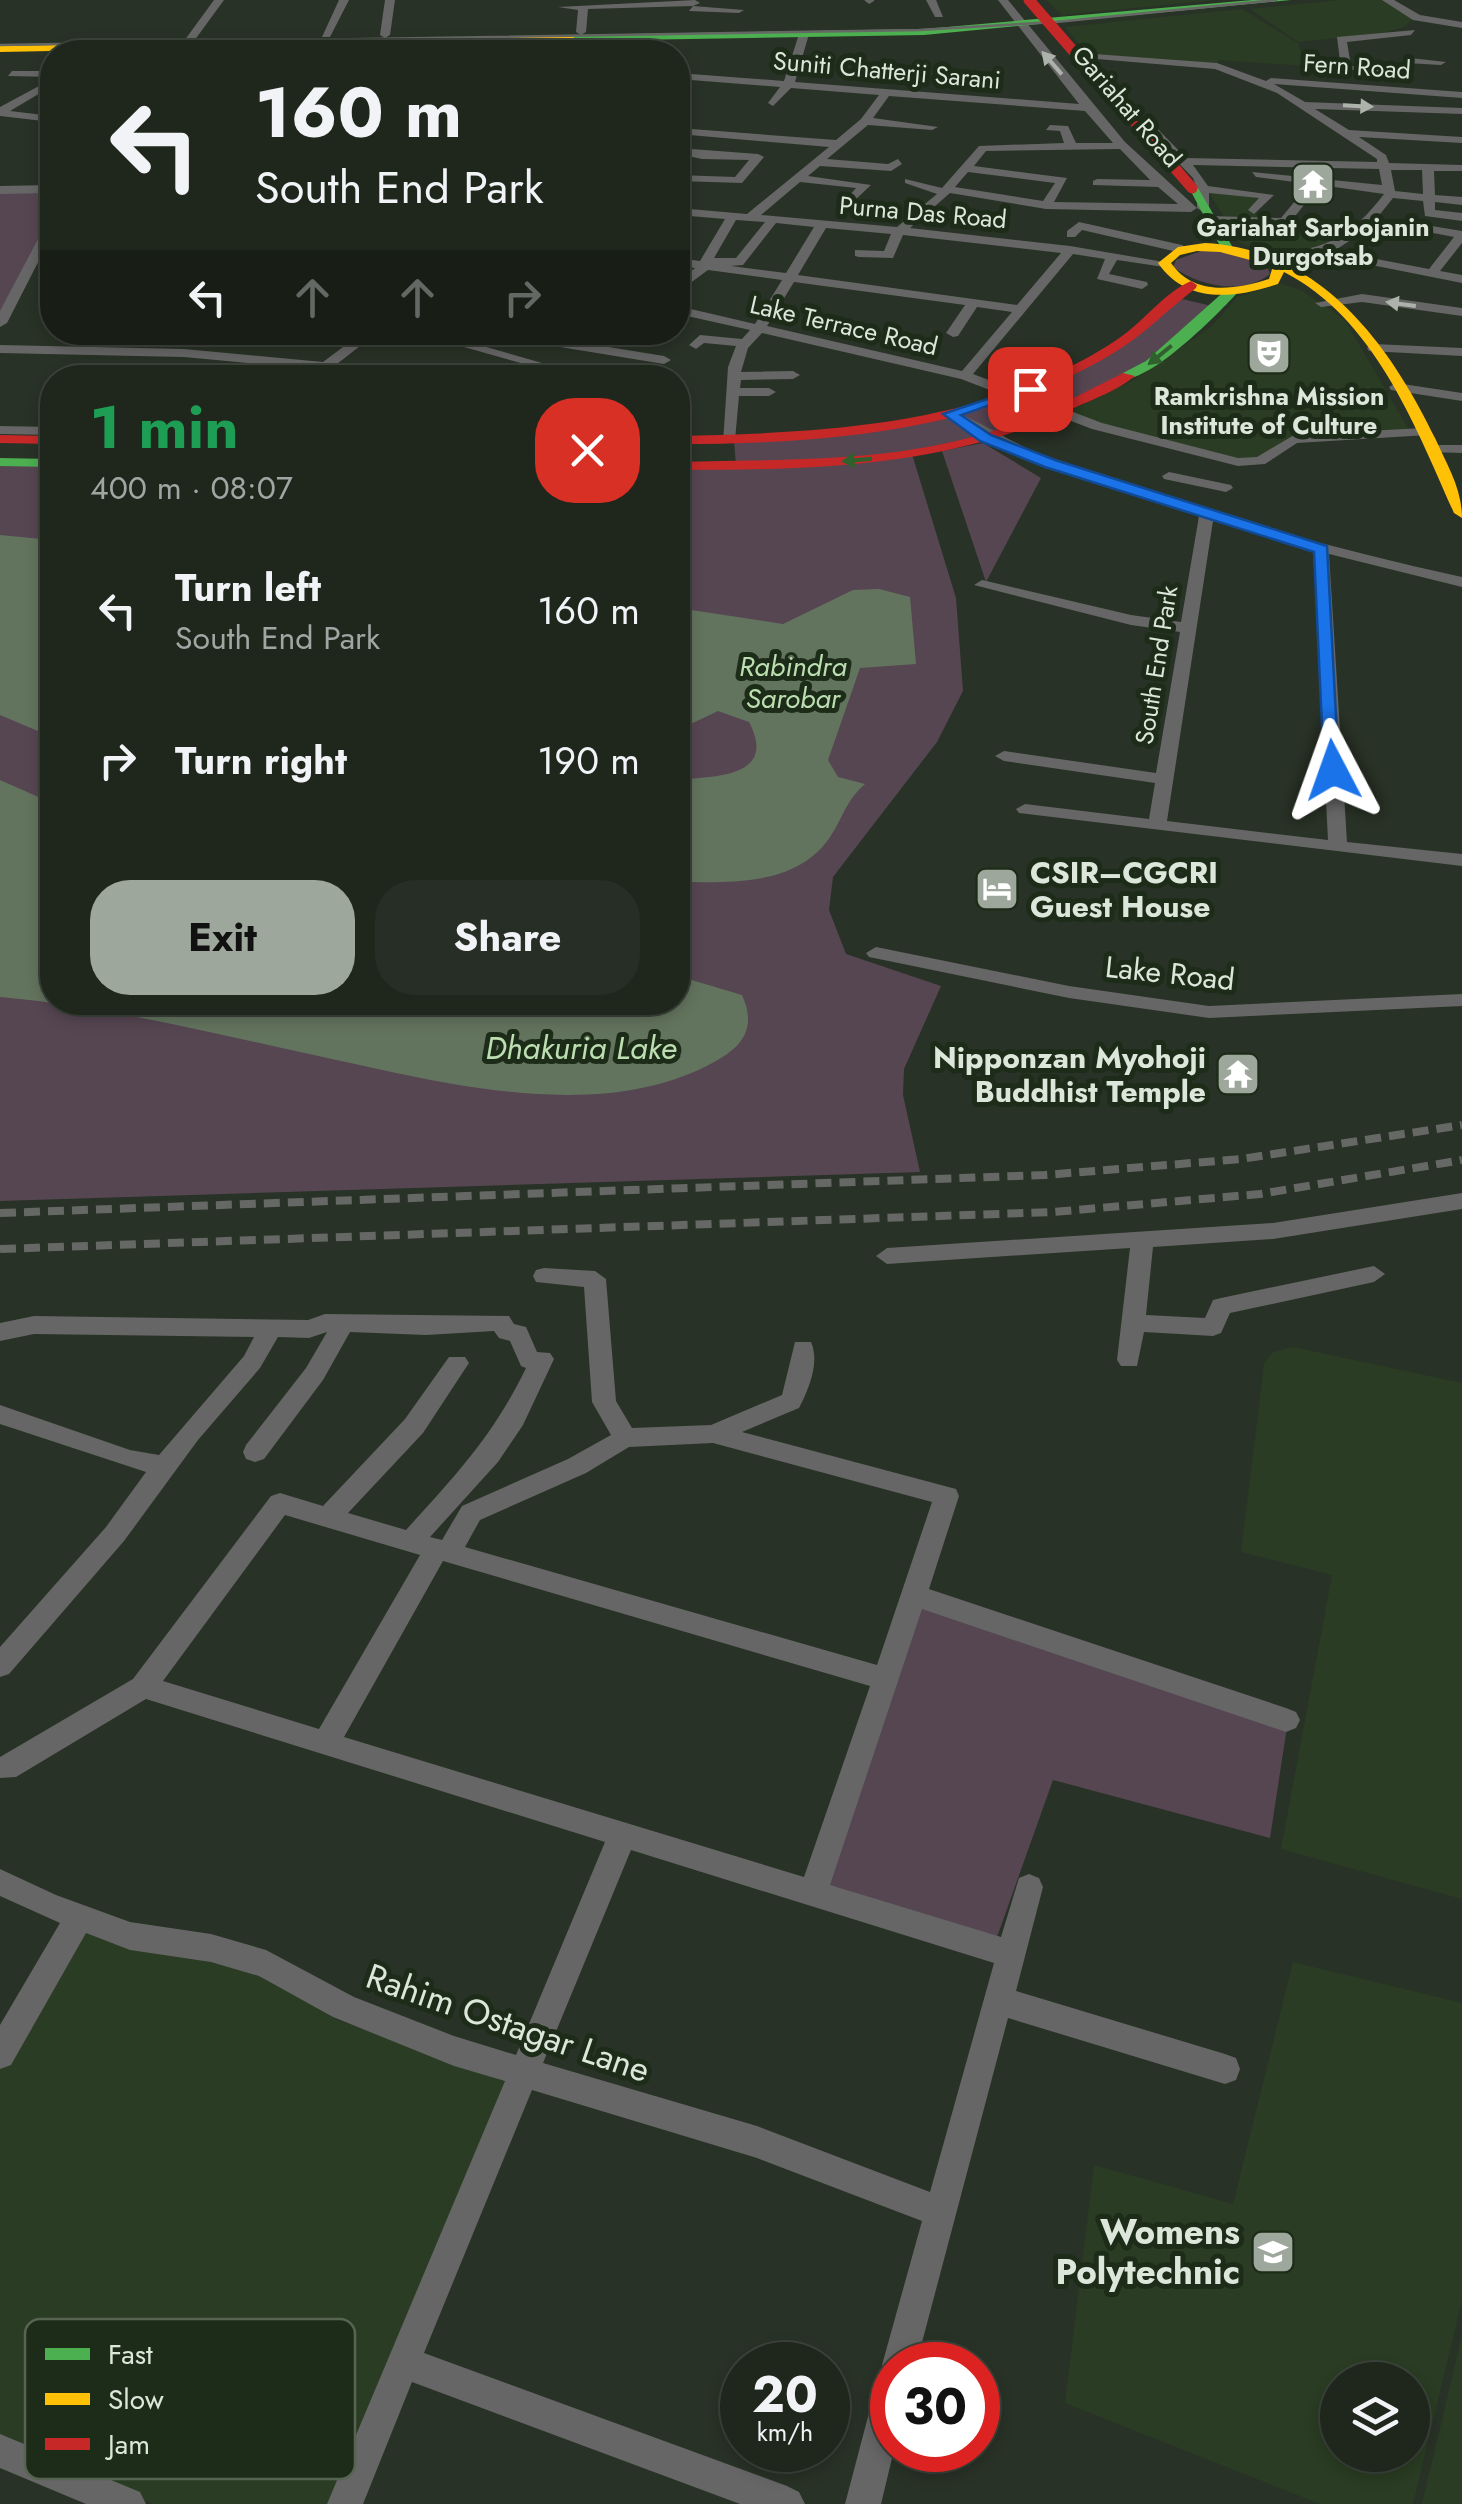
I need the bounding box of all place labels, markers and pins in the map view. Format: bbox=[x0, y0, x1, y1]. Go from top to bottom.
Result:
temple icon: Gariahat Sarbojanin Durgotsab bbox=[1290, 161, 1336, 207]
place label: Gariahat Sarbojanin Durgotsab bbox=[1196, 209, 1430, 274]
theatre icon: Ramkrishna Mission Institute of Culture bbox=[1246, 330, 1292, 376]
pin bbox=[988, 347, 1073, 432]
place label: Ramkrishna Mission Institute of Culture bbox=[1154, 378, 1384, 443]
place label: CSIR–CGCRI Guest House bbox=[1030, 851, 1218, 928]
hotel icon: CSIR–CGCRI Guest House bbox=[974, 866, 1020, 912]
place label: Nipponzan Myohoji Buddhist Temple bbox=[933, 1036, 1206, 1113]
temple icon: Nipponzan Myohoji Buddhist Temple bbox=[1215, 1051, 1261, 1097]
place label: Womens Polytechnic bbox=[1055, 2207, 1240, 2297]
school or university icon: Womens Polytechnic bbox=[1250, 2229, 1296, 2275]

